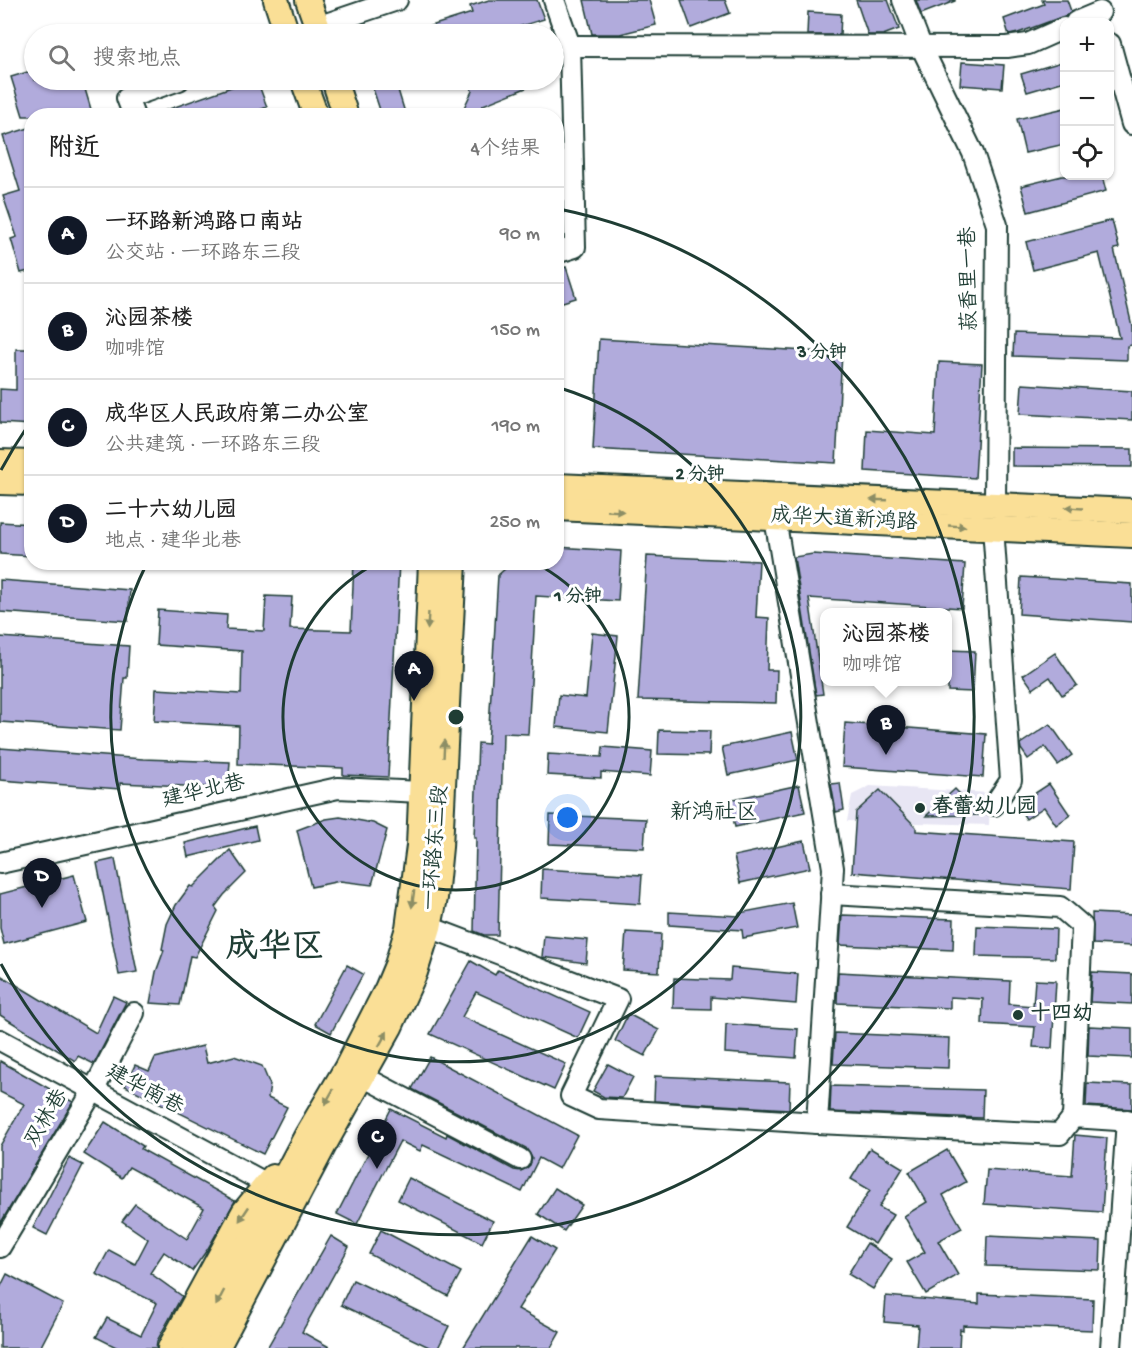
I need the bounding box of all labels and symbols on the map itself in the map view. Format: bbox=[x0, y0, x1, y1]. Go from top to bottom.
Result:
street label: 菽香里一巷 bbox=[956, 226, 984, 332]
text: 3 分钟 bbox=[796, 342, 847, 364]
text: 2 分钟 bbox=[675, 464, 725, 486]
one-way arrow bbox=[869, 495, 888, 504]
street label: 成华大道新鸿路 bbox=[770, 503, 918, 537]
one-way arrow bbox=[1064, 504, 1083, 513]
one-way arrow bbox=[605, 506, 624, 515]
one-way arrow bbox=[947, 521, 966, 530]
text: 1 分钟 bbox=[553, 586, 602, 608]
one-way arrow bbox=[424, 611, 433, 630]
pin: A bbox=[394, 652, 434, 701]
pin: B bbox=[866, 706, 906, 755]
centre of rings bbox=[446, 707, 466, 727]
one-way arrow bbox=[440, 740, 449, 759]
street label: 建华北巷 bbox=[160, 769, 248, 815]
street label: 一环路东三段 bbox=[417, 784, 455, 912]
place label: 春蕾幼儿园 bbox=[932, 794, 1037, 821]
district label: 新鸿社区 bbox=[670, 800, 758, 827]
marker: 春蕾幼儿园 bbox=[913, 801, 927, 815]
your location bbox=[553, 803, 582, 832]
pin: D bbox=[22, 858, 62, 908]
one-way arrow bbox=[408, 890, 417, 909]
district label: 成华区 bbox=[226, 928, 325, 969]
place label: 十四幼 bbox=[1030, 1002, 1093, 1028]
marker: 十四幼 bbox=[1011, 1008, 1025, 1022]
one-way arrow bbox=[378, 1030, 388, 1047]
street label: 建华南巷 bbox=[101, 1058, 188, 1122]
street label: 双林巷 bbox=[19, 1085, 75, 1152]
one-way arrow bbox=[324, 1089, 335, 1105]
pin: C bbox=[358, 1120, 397, 1169]
one-way arrow bbox=[238, 1205, 250, 1221]
one-way arrow bbox=[215, 1290, 225, 1307]

